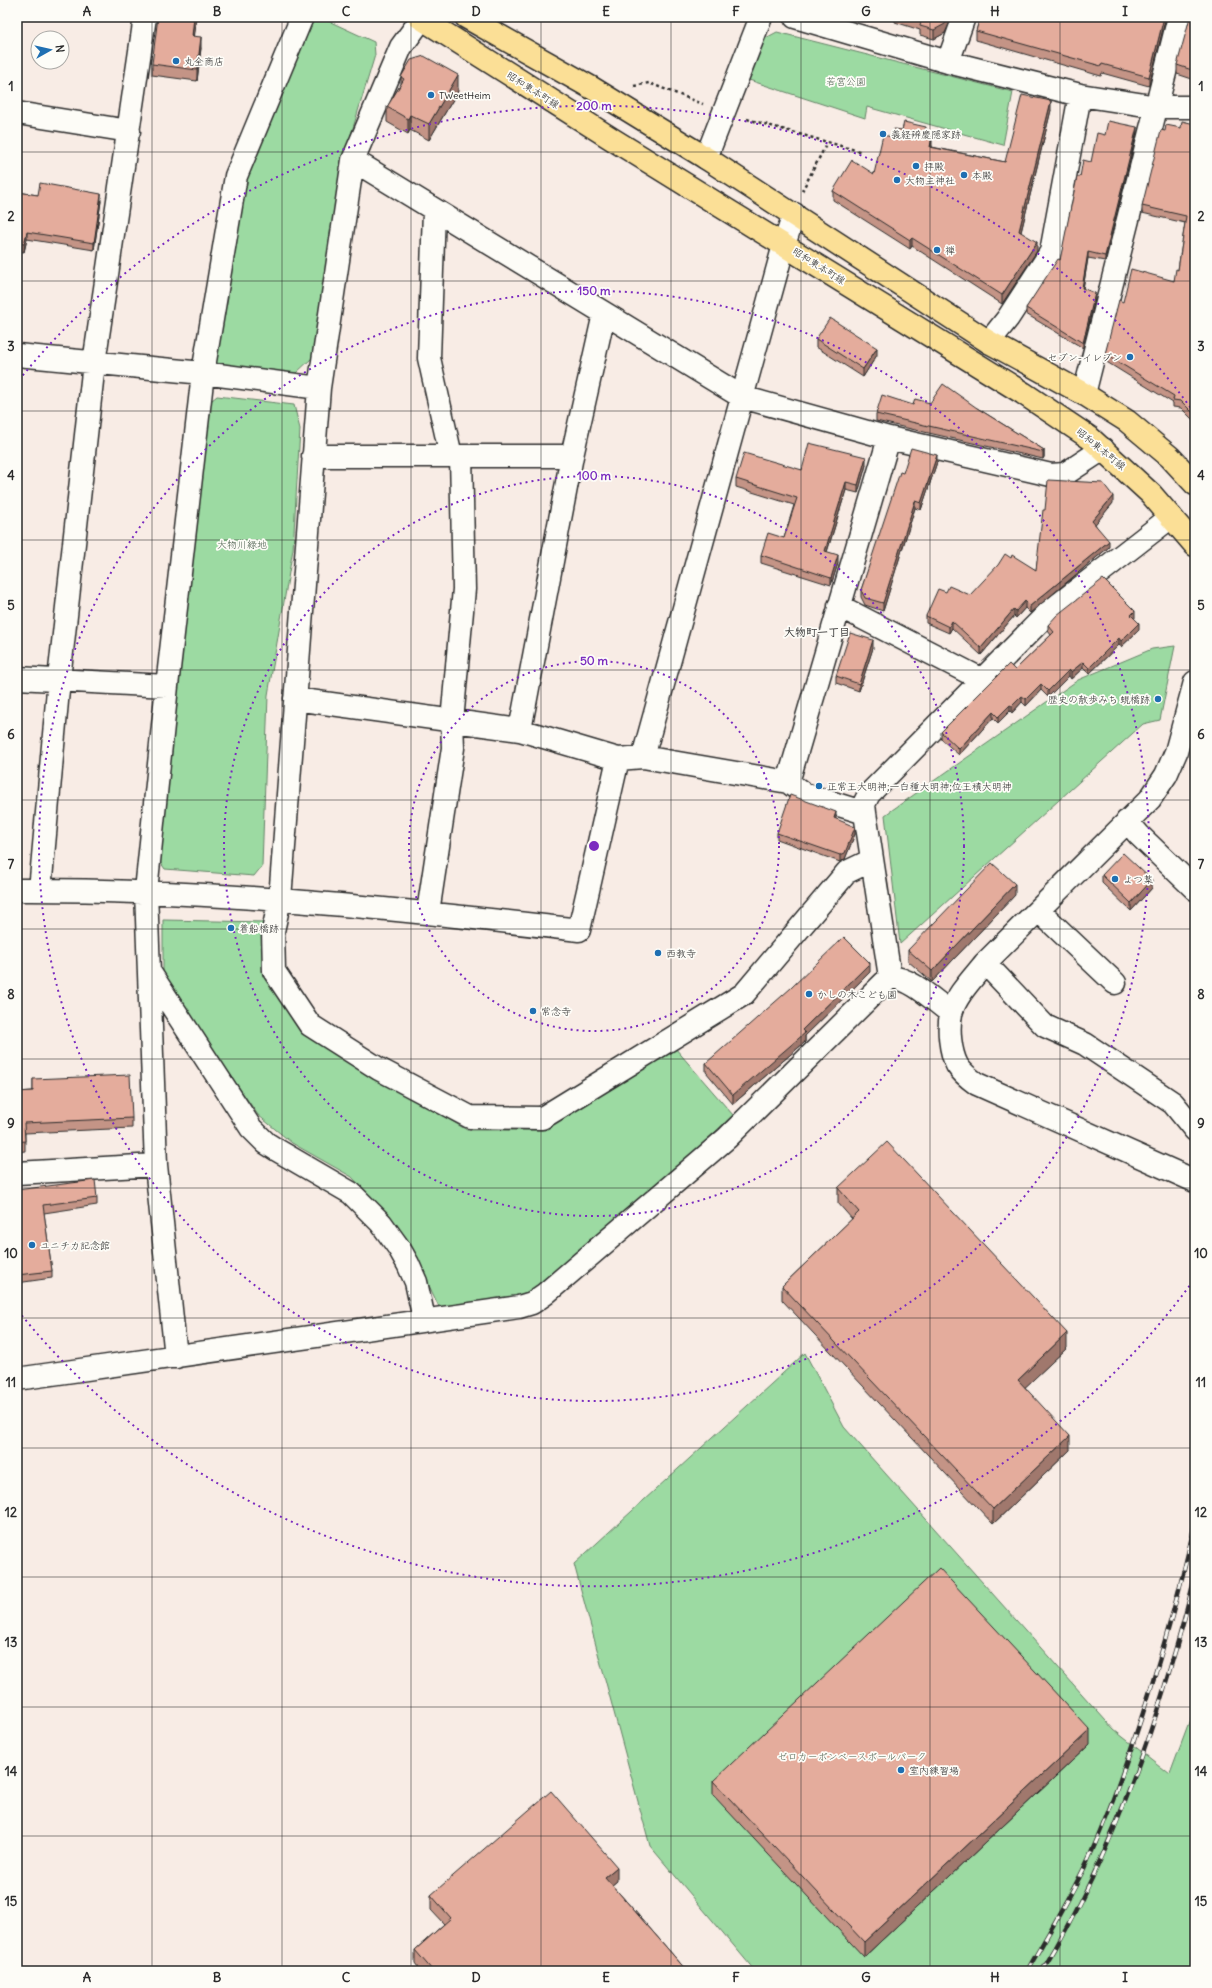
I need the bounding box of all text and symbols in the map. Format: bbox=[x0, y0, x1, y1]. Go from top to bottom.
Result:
text: A bbox=[83, 3, 92, 20]
text: B bbox=[213, 3, 222, 20]
text: C bbox=[342, 3, 351, 20]
text: D bbox=[471, 3, 481, 20]
text: E bbox=[602, 3, 610, 20]
text: F bbox=[732, 3, 740, 20]
text: G bbox=[861, 3, 871, 20]
text: H bbox=[990, 3, 1000, 20]
text: I bbox=[1122, 3, 1128, 20]
north arrow bbox=[30, 30, 70, 70]
text: N bbox=[52, 44, 67, 53]
place label: 丸全商店 bbox=[184, 55, 224, 68]
marker: 丸全商店 bbox=[171, 56, 181, 66]
street label: 昭和東本町線 bbox=[504, 69, 562, 111]
park label: 若宮公園 bbox=[826, 75, 866, 88]
text: 1 bbox=[8, 78, 14, 95]
text: 1 bbox=[1198, 78, 1204, 95]
place label: TWeetHeim bbox=[439, 89, 491, 102]
marker: TWeetHeim bbox=[426, 90, 436, 100]
text: 200 m bbox=[576, 98, 612, 113]
place label: 義経辨慶隠家跡 bbox=[891, 128, 961, 141]
marker: 義経辨慶隠家跡 bbox=[878, 129, 888, 139]
place label: 拝殿 bbox=[924, 160, 944, 173]
marker: 拝殿 bbox=[911, 161, 921, 171]
place label: 本殿 bbox=[972, 169, 992, 182]
marker: 本殿 bbox=[959, 170, 969, 180]
place label: 大物主神社 bbox=[905, 174, 955, 187]
marker: 大物主神社 bbox=[892, 175, 902, 185]
text: 2 bbox=[7, 208, 15, 225]
text: 2 bbox=[1197, 208, 1205, 225]
place label: 禅 bbox=[945, 244, 955, 257]
street label: 昭和東本町線 bbox=[790, 245, 848, 287]
marker: 禅 bbox=[932, 245, 942, 255]
text: 150 m bbox=[578, 283, 611, 298]
text: 3 bbox=[7, 338, 15, 355]
text: 3 bbox=[1197, 338, 1205, 355]
place label: セブン-イレブン bbox=[1048, 351, 1122, 364]
marker: セブン-イレブン bbox=[1125, 352, 1135, 362]
street label: 昭和東本町線 bbox=[1074, 425, 1128, 473]
text: 4 bbox=[7, 467, 15, 484]
text: 4 bbox=[1197, 467, 1205, 484]
text: 100 m bbox=[577, 468, 611, 483]
park label: 大物川緑地 bbox=[217, 538, 267, 551]
text: 5 bbox=[7, 597, 15, 614]
text: 5 bbox=[1197, 597, 1205, 614]
district label: 大物町一丁目 bbox=[784, 625, 850, 639]
text: 50 m bbox=[580, 653, 609, 668]
place label: 歴史の散歩みち 蜆橋跡 bbox=[1048, 693, 1150, 706]
marker: 歴史の散歩みち 蜆橋跡 bbox=[1153, 694, 1163, 704]
text: 6 bbox=[7, 726, 15, 743]
text: 6 bbox=[1197, 726, 1205, 743]
place label: 正常王大明神;一白種大明神;位王積大明神 bbox=[827, 780, 1012, 793]
marker: 正常王大明神;一白種大明神;位王積大明神 bbox=[814, 781, 824, 791]
centre of rings bbox=[587, 839, 601, 853]
text: 7 bbox=[8, 856, 15, 873]
text: 7 bbox=[1198, 856, 1205, 873]
place label: よつ葉 bbox=[1123, 873, 1153, 886]
marker: よつ葉 bbox=[1110, 874, 1120, 884]
place label: 着船橋跡 bbox=[239, 922, 279, 935]
marker: 着船橋跡 bbox=[226, 923, 236, 933]
place label: 西教寺 bbox=[666, 947, 696, 960]
marker: 西教寺 bbox=[653, 948, 663, 958]
text: 8 bbox=[7, 986, 15, 1003]
text: 8 bbox=[1197, 986, 1205, 1003]
place label: かしの木こども園 bbox=[817, 988, 897, 1001]
marker: かしの木こども園 bbox=[804, 989, 814, 999]
place label: 常念寺 bbox=[541, 1005, 571, 1018]
marker: 常念寺 bbox=[528, 1006, 538, 1016]
text: 9 bbox=[7, 1115, 15, 1132]
text: 9 bbox=[1197, 1115, 1205, 1132]
place label: ユニチカ記念館 bbox=[40, 1239, 110, 1252]
marker: ユニチカ記念館 bbox=[27, 1240, 37, 1250]
text: 10 bbox=[4, 1245, 18, 1262]
text: 10 bbox=[1194, 1245, 1208, 1262]
text: 11 bbox=[6, 1374, 16, 1391]
text: 11 bbox=[1196, 1374, 1206, 1391]
text: 12 bbox=[5, 1504, 17, 1521]
text: 12 bbox=[1195, 1504, 1207, 1521]
text: 13 bbox=[5, 1634, 17, 1651]
text: 13 bbox=[1195, 1634, 1207, 1651]
park label: ゼロカーボンベースボールパーク bbox=[778, 1750, 926, 1763]
text: 14 bbox=[5, 1763, 18, 1780]
text: 14 bbox=[1195, 1763, 1208, 1780]
place label: 室内練習場 bbox=[909, 1764, 959, 1777]
marker: 室内練習場 bbox=[896, 1765, 906, 1775]
text: 15 bbox=[5, 1893, 18, 1910]
text: 15 bbox=[1195, 1893, 1208, 1910]
text: A bbox=[83, 1969, 92, 1986]
text: B bbox=[213, 1969, 222, 1986]
text: C bbox=[342, 1969, 351, 1986]
text: D bbox=[471, 1969, 481, 1986]
text: E bbox=[602, 1969, 610, 1986]
text: F bbox=[732, 1969, 740, 1986]
text: G bbox=[861, 1969, 871, 1986]
text: H bbox=[990, 1969, 1000, 1986]
text: I bbox=[1122, 1969, 1128, 1986]

